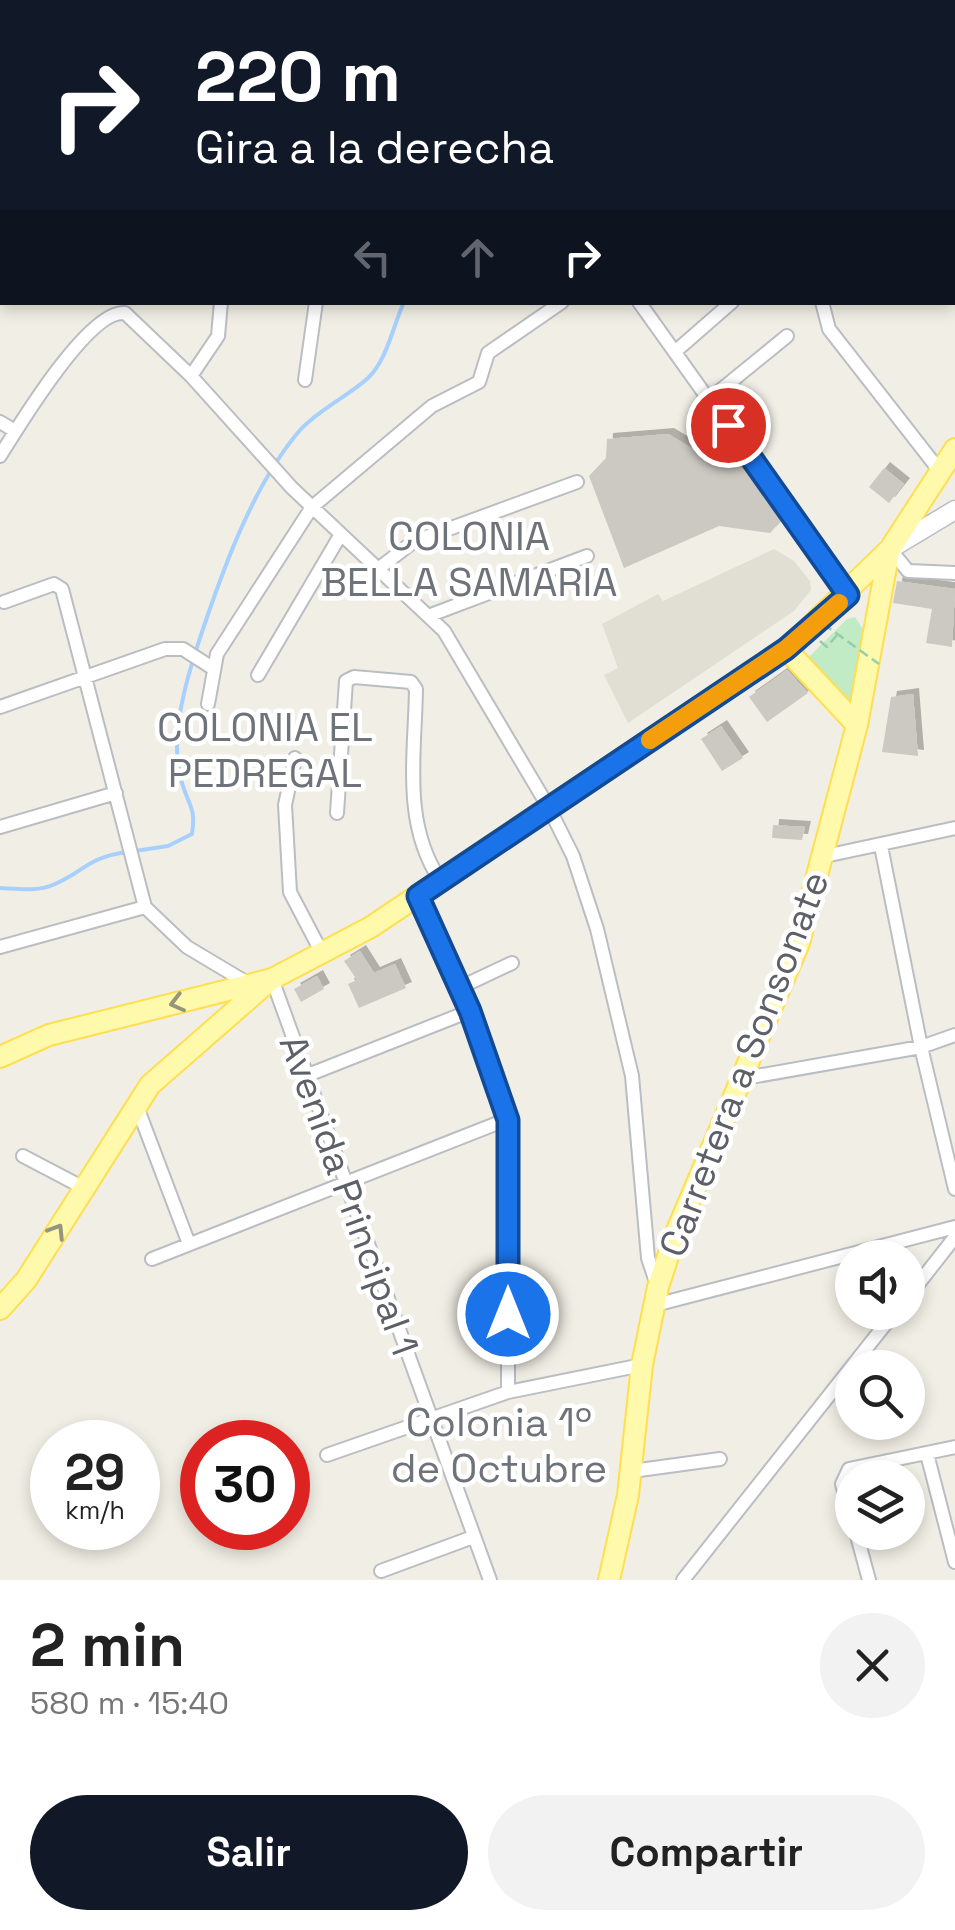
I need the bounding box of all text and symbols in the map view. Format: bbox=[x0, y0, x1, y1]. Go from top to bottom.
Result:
text: 220 m bbox=[195, 32, 401, 121]
icon: right bbox=[30, 40, 160, 170]
text: Gira a la derecha bbox=[195, 119, 554, 176]
icon: left bbox=[345, 230, 400, 285]
icon: ahead bbox=[450, 230, 505, 285]
icon: right bbox=[555, 230, 610, 285]
pin bbox=[686, 383, 771, 468]
icon: arrive bbox=[701, 398, 756, 453]
district label: COLONIA BELLA SAMARIA bbox=[320, 511, 618, 608]
district label: COLONIA EL PEDREGAL bbox=[157, 702, 373, 799]
street label: Carretera a Sonsonate bbox=[648, 864, 840, 1264]
one-way arrow bbox=[169, 991, 186, 1012]
street label: Avenida Principal 1 bbox=[269, 1028, 429, 1362]
one-way arrow bbox=[45, 1224, 64, 1242]
map controls bbox=[835, 1240, 925, 1550]
button: sound bbox=[835, 1240, 925, 1330]
position arrow bbox=[456, 1262, 560, 1366]
button: search bbox=[835, 1350, 925, 1440]
district label: Colonia 1º de Octubre bbox=[391, 1397, 607, 1494]
speed limit sign: 30 bbox=[180, 1420, 310, 1550]
text: 29 bbox=[65, 1441, 125, 1505]
button: layers bbox=[835, 1460, 925, 1550]
text: km/h bbox=[65, 1494, 125, 1526]
text: 2 min bbox=[30, 1607, 185, 1684]
button: close bbox=[820, 1613, 925, 1718]
text: 580 m · 15:40 bbox=[30, 1683, 229, 1723]
button: Salir bbox=[30, 1795, 468, 1910]
button: Compartir bbox=[488, 1795, 925, 1910]

